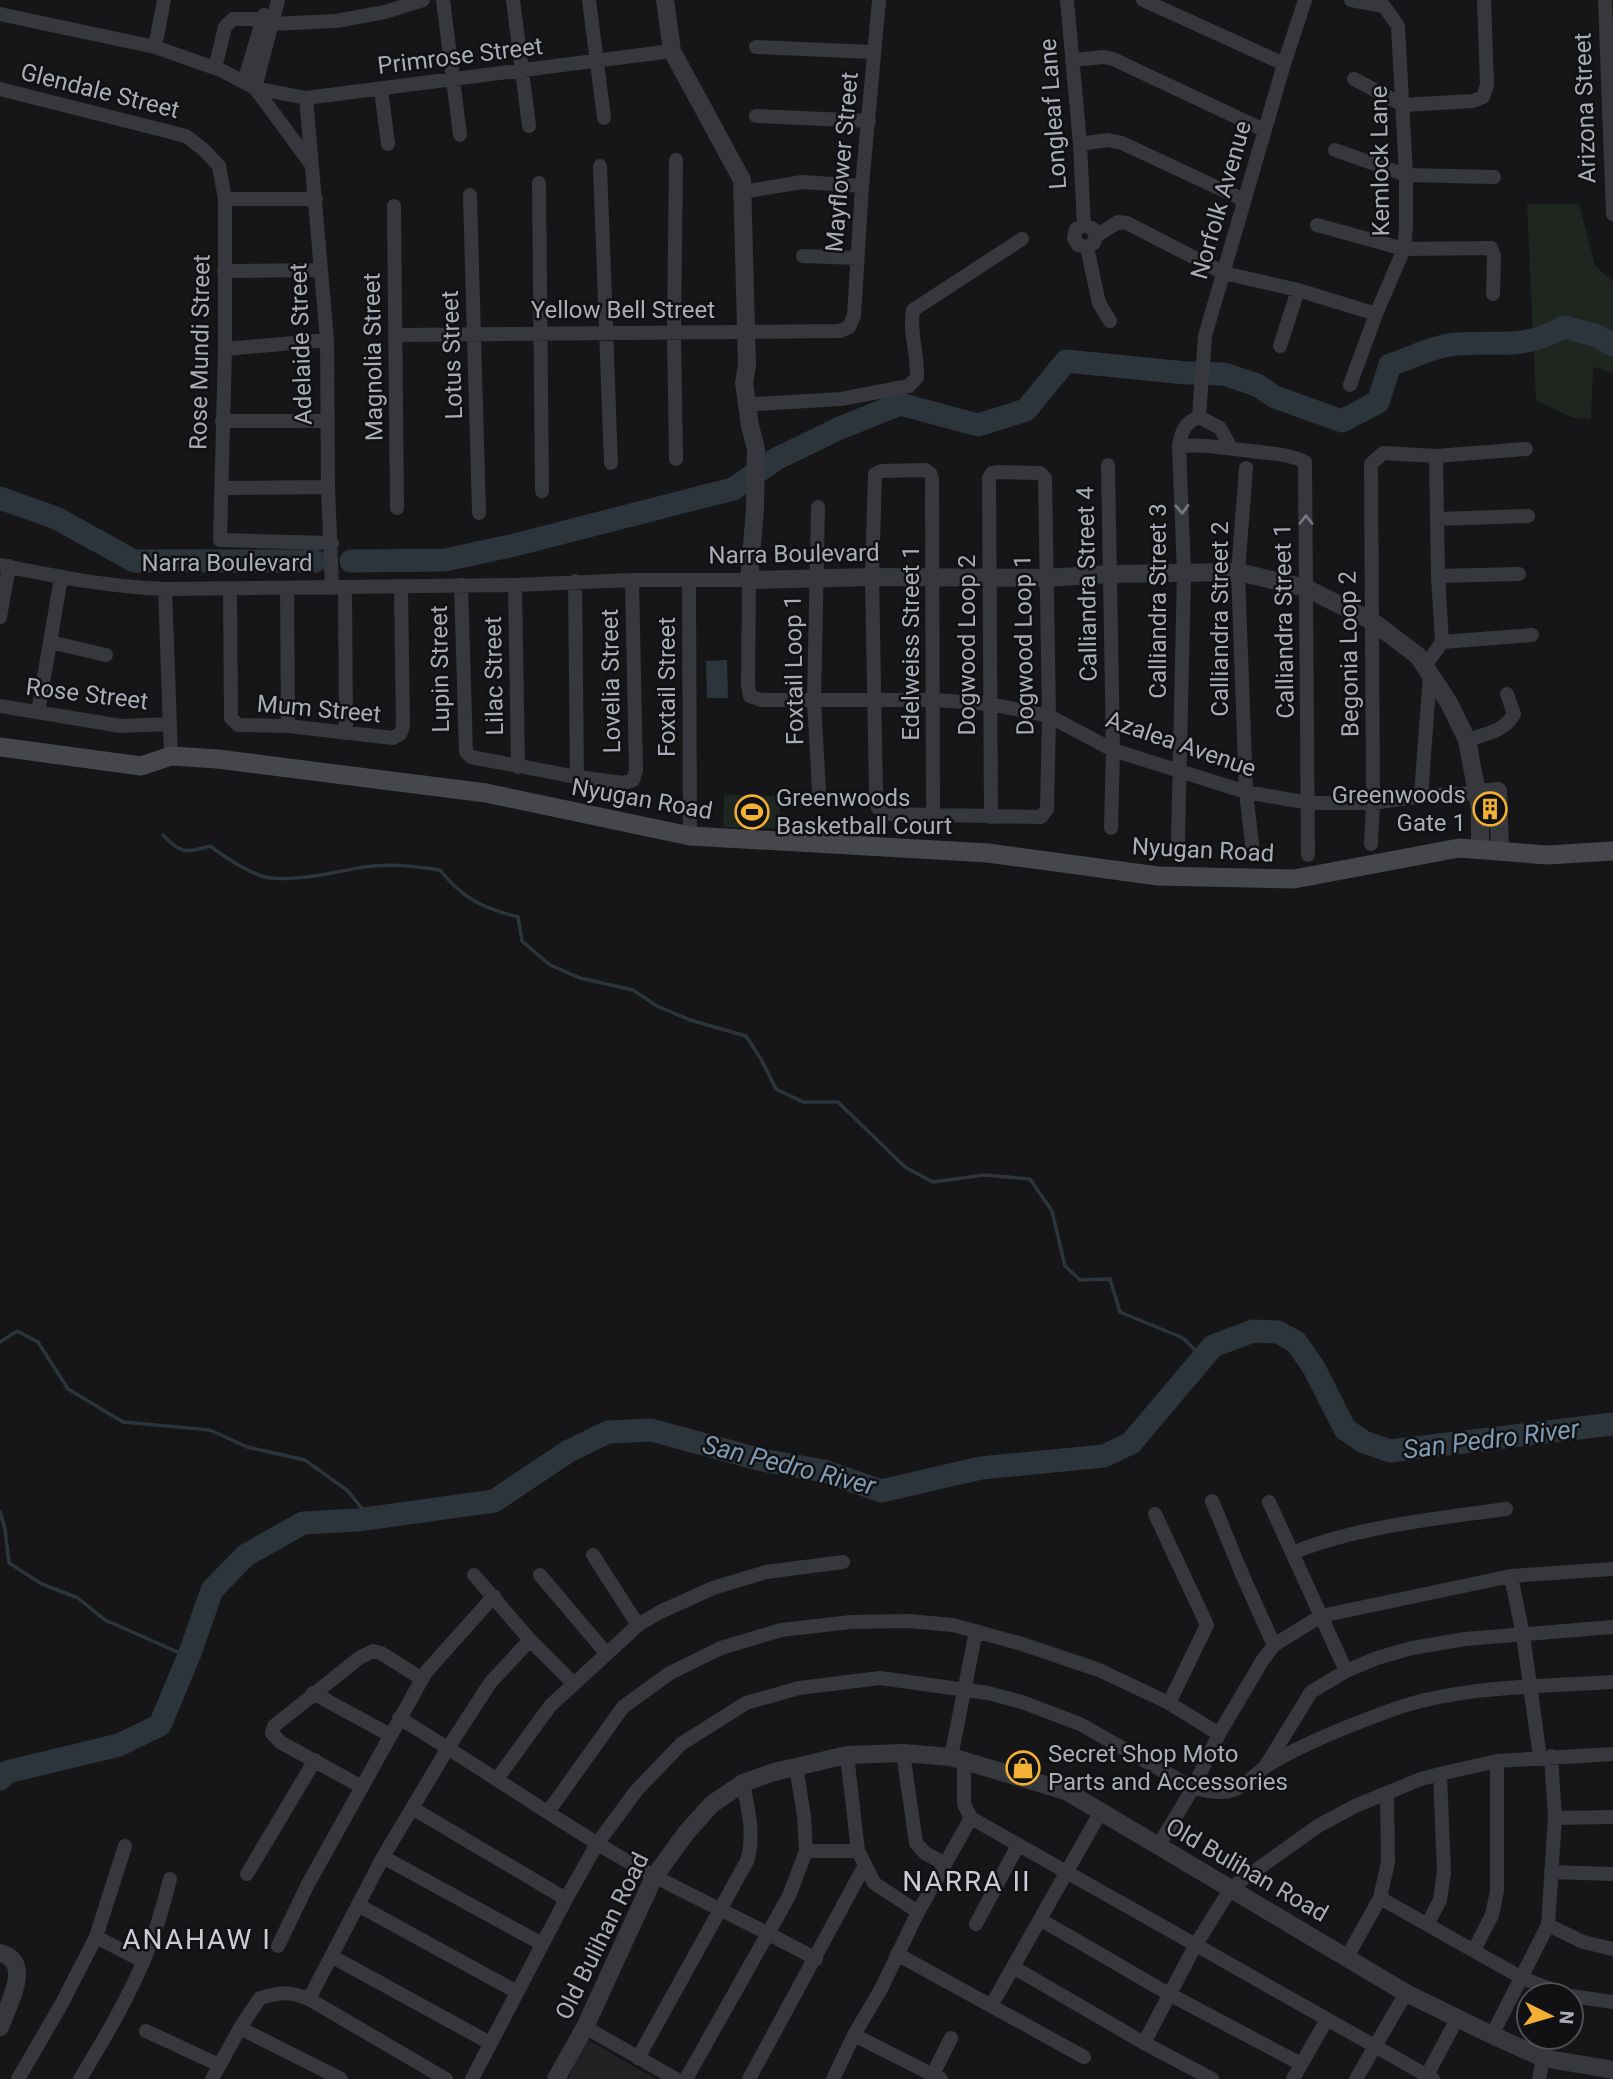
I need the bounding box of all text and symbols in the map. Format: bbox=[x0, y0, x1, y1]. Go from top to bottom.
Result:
street label: Primrose Street bbox=[376, 32, 544, 80]
street label: Arizona Street bbox=[1568, 32, 1602, 184]
street label: Longleaf Lane bbox=[1034, 38, 1072, 190]
street label: Glendale Street bbox=[18, 58, 182, 124]
street label: Mayflower Street bbox=[820, 71, 864, 253]
street label: Kemlock Lane bbox=[1365, 85, 1395, 237]
street label: Norfolk Avenue bbox=[1185, 118, 1257, 282]
street label: Rose Mundi Street bbox=[184, 254, 216, 450]
street label: Adelaide Street bbox=[284, 262, 318, 426]
street label: Magnolia Street bbox=[358, 272, 388, 441]
street label: Lotus Street bbox=[436, 290, 468, 420]
street label: Yellow Bell Street bbox=[531, 296, 715, 324]
street label: Calliandra Street 4 bbox=[1071, 486, 1103, 682]
street label: Calliandra Street 3 bbox=[1144, 503, 1172, 699]
one-way arrow bbox=[1174, 504, 1189, 515]
one-way arrow bbox=[1298, 514, 1314, 525]
street label: Calliandra Street 2 bbox=[1206, 521, 1234, 717]
street label: Calliandra Street 1 bbox=[1268, 523, 1300, 719]
street label: Narra Boulevard bbox=[708, 539, 880, 569]
street label: Edelweiss Street 1 bbox=[897, 545, 925, 741]
street label: Narra Boulevard bbox=[141, 549, 313, 577]
street label: Dogwood Loop 2 bbox=[953, 554, 981, 736]
street label: Dogwood Loop 1 bbox=[1008, 554, 1040, 736]
street label: Begonia Loop 2 bbox=[1334, 571, 1364, 737]
street label: Foxtail Loop 1 bbox=[779, 595, 809, 745]
street label: Lupin Street bbox=[425, 605, 455, 733]
street label: Lovelia Street bbox=[596, 608, 626, 754]
street label: Lilac Street bbox=[479, 616, 509, 736]
street label: Foxtail Street bbox=[653, 617, 681, 757]
street label: Rose Street bbox=[24, 673, 150, 715]
street label: Mum Street bbox=[256, 690, 382, 728]
street label: Azalea Avenue bbox=[1102, 705, 1260, 783]
street label: Nyugan Road bbox=[569, 773, 715, 825]
place label: Greenwoods Gate 1 bbox=[1332, 781, 1466, 837]
place label: Greenwoods Basketball Court bbox=[776, 784, 952, 840]
building icon: Greenwoods Gate 1 bbox=[1471, 790, 1509, 828]
sports icon: Greenwoods Basketball Court bbox=[733, 793, 771, 831]
street label: Nyugan Road bbox=[1131, 832, 1275, 868]
water label: San Pedro River bbox=[1401, 1413, 1582, 1465]
water label: San Pedro River bbox=[699, 1429, 880, 1501]
place label: Secret Shop Moto Parts and Accessories bbox=[1048, 1740, 1288, 1796]
shop icon: Secret Shop Moto Parts and Accessories bbox=[1004, 1749, 1042, 1787]
street label: Old Bulihan Road bbox=[1161, 1812, 1333, 1928]
street label: Old Bulihan Road bbox=[549, 1848, 655, 2024]
district label: NARRA II bbox=[902, 1865, 1032, 1898]
district label: ANAHAW I bbox=[122, 1923, 272, 1956]
north arrow bbox=[1515, 1981, 1585, 2051]
text: N bbox=[1554, 2010, 1578, 2025]

